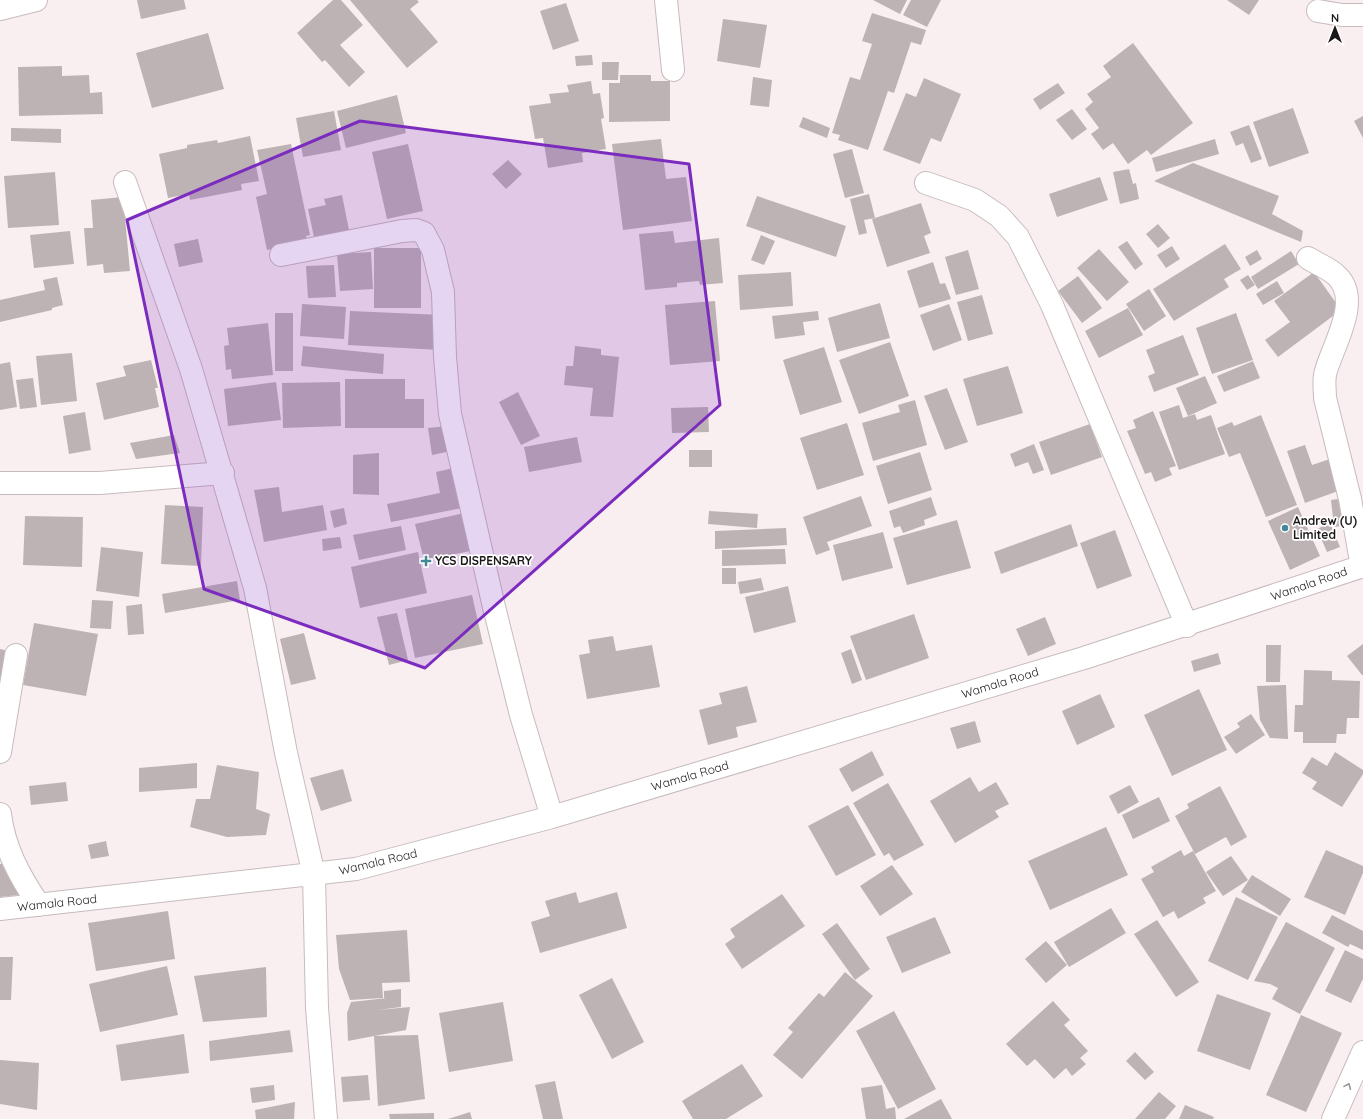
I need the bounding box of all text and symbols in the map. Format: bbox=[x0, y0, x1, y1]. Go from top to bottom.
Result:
north arrow bbox=[1315, 8, 1355, 48]
text: N bbox=[1331, 11, 1339, 25]
place label: Andrew (U) Limited bbox=[1293, 513, 1357, 542]
marker: Andrew (U) Limited bbox=[1280, 523, 1290, 533]
place label: YCS DISPENSARY bbox=[435, 553, 532, 568]
marker: YCS DISPENSARY bbox=[420, 555, 432, 567]
street label: Wamala Road bbox=[1269, 563, 1349, 604]
street label: Wamala Road bbox=[959, 664, 1040, 701]
street label: Wamala Road bbox=[649, 757, 730, 794]
street label: Wamala Road bbox=[337, 845, 419, 878]
street label: Wamala Road bbox=[16, 891, 98, 914]
one-way arrow bbox=[1343, 1082, 1351, 1090]

